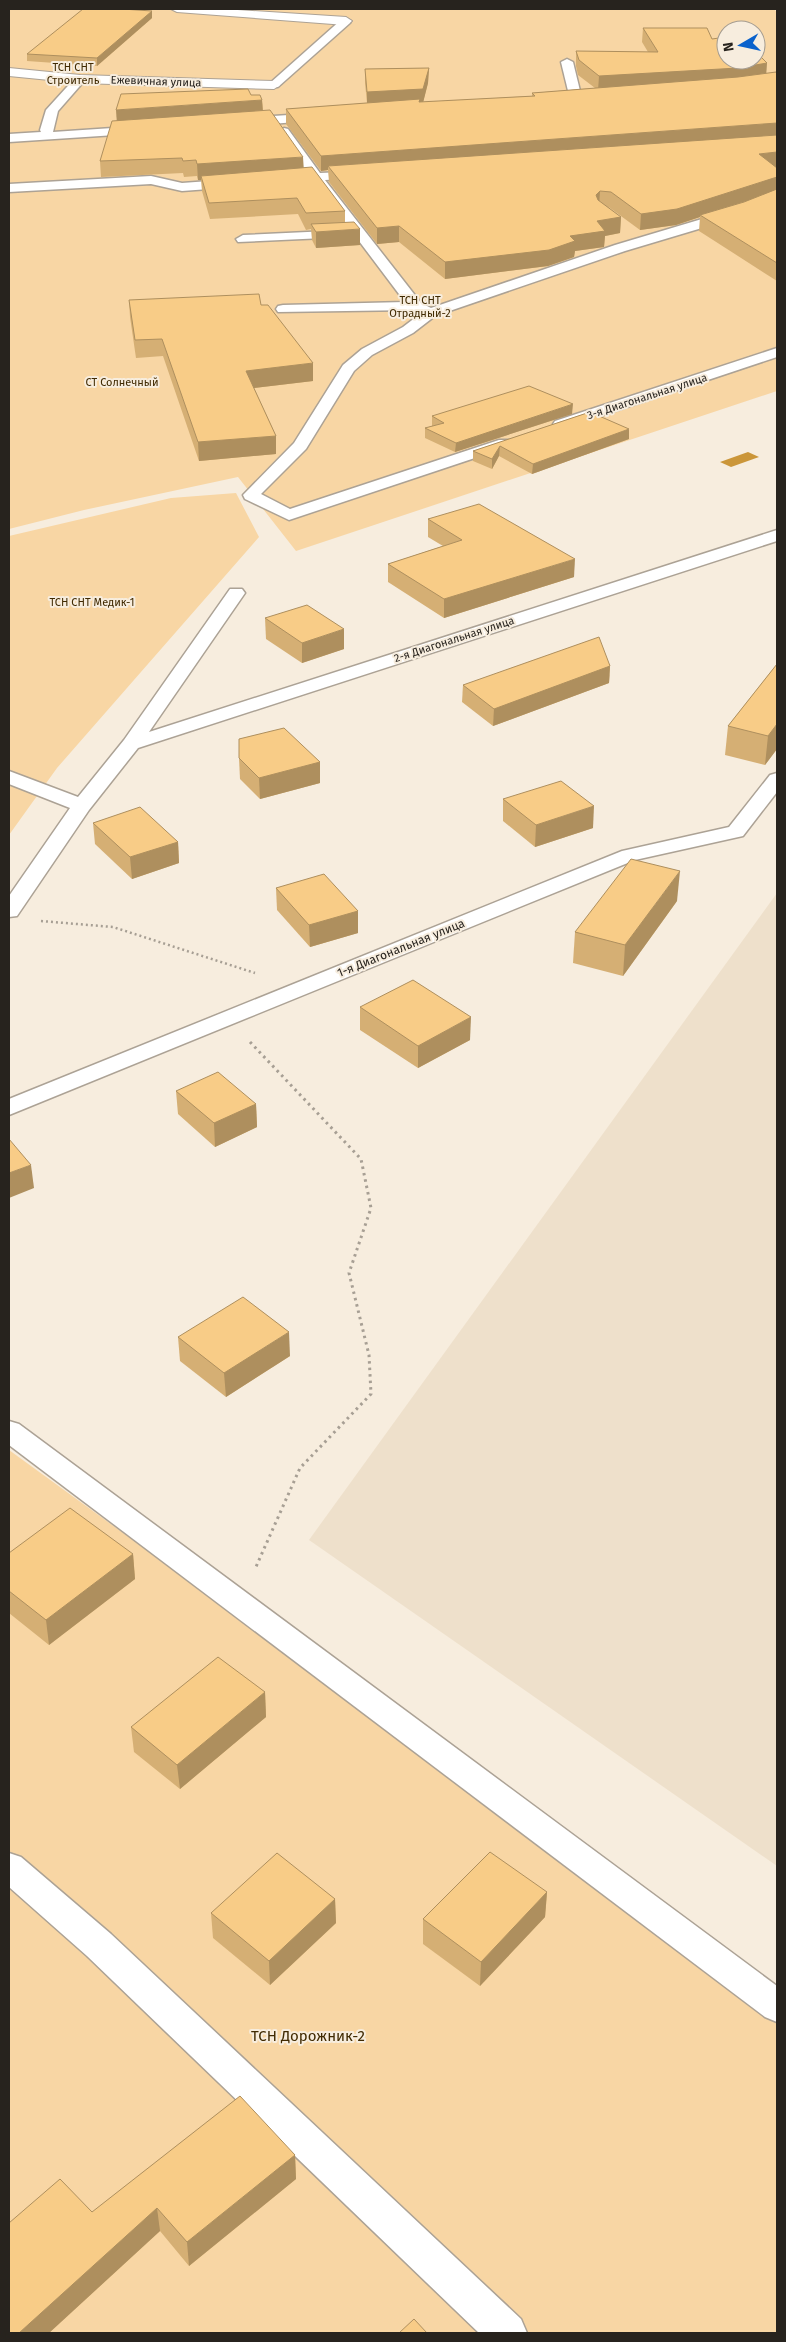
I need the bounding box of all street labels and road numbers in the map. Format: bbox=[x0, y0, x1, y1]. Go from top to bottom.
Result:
street label: Ежевичная улица bbox=[110, 73, 202, 90]
street label: 3-я Диагональная улица bbox=[585, 371, 709, 422]
street label: 2-я Диагональная улица bbox=[392, 614, 516, 665]
street label: 1-я Диагональная улица bbox=[335, 916, 467, 980]

